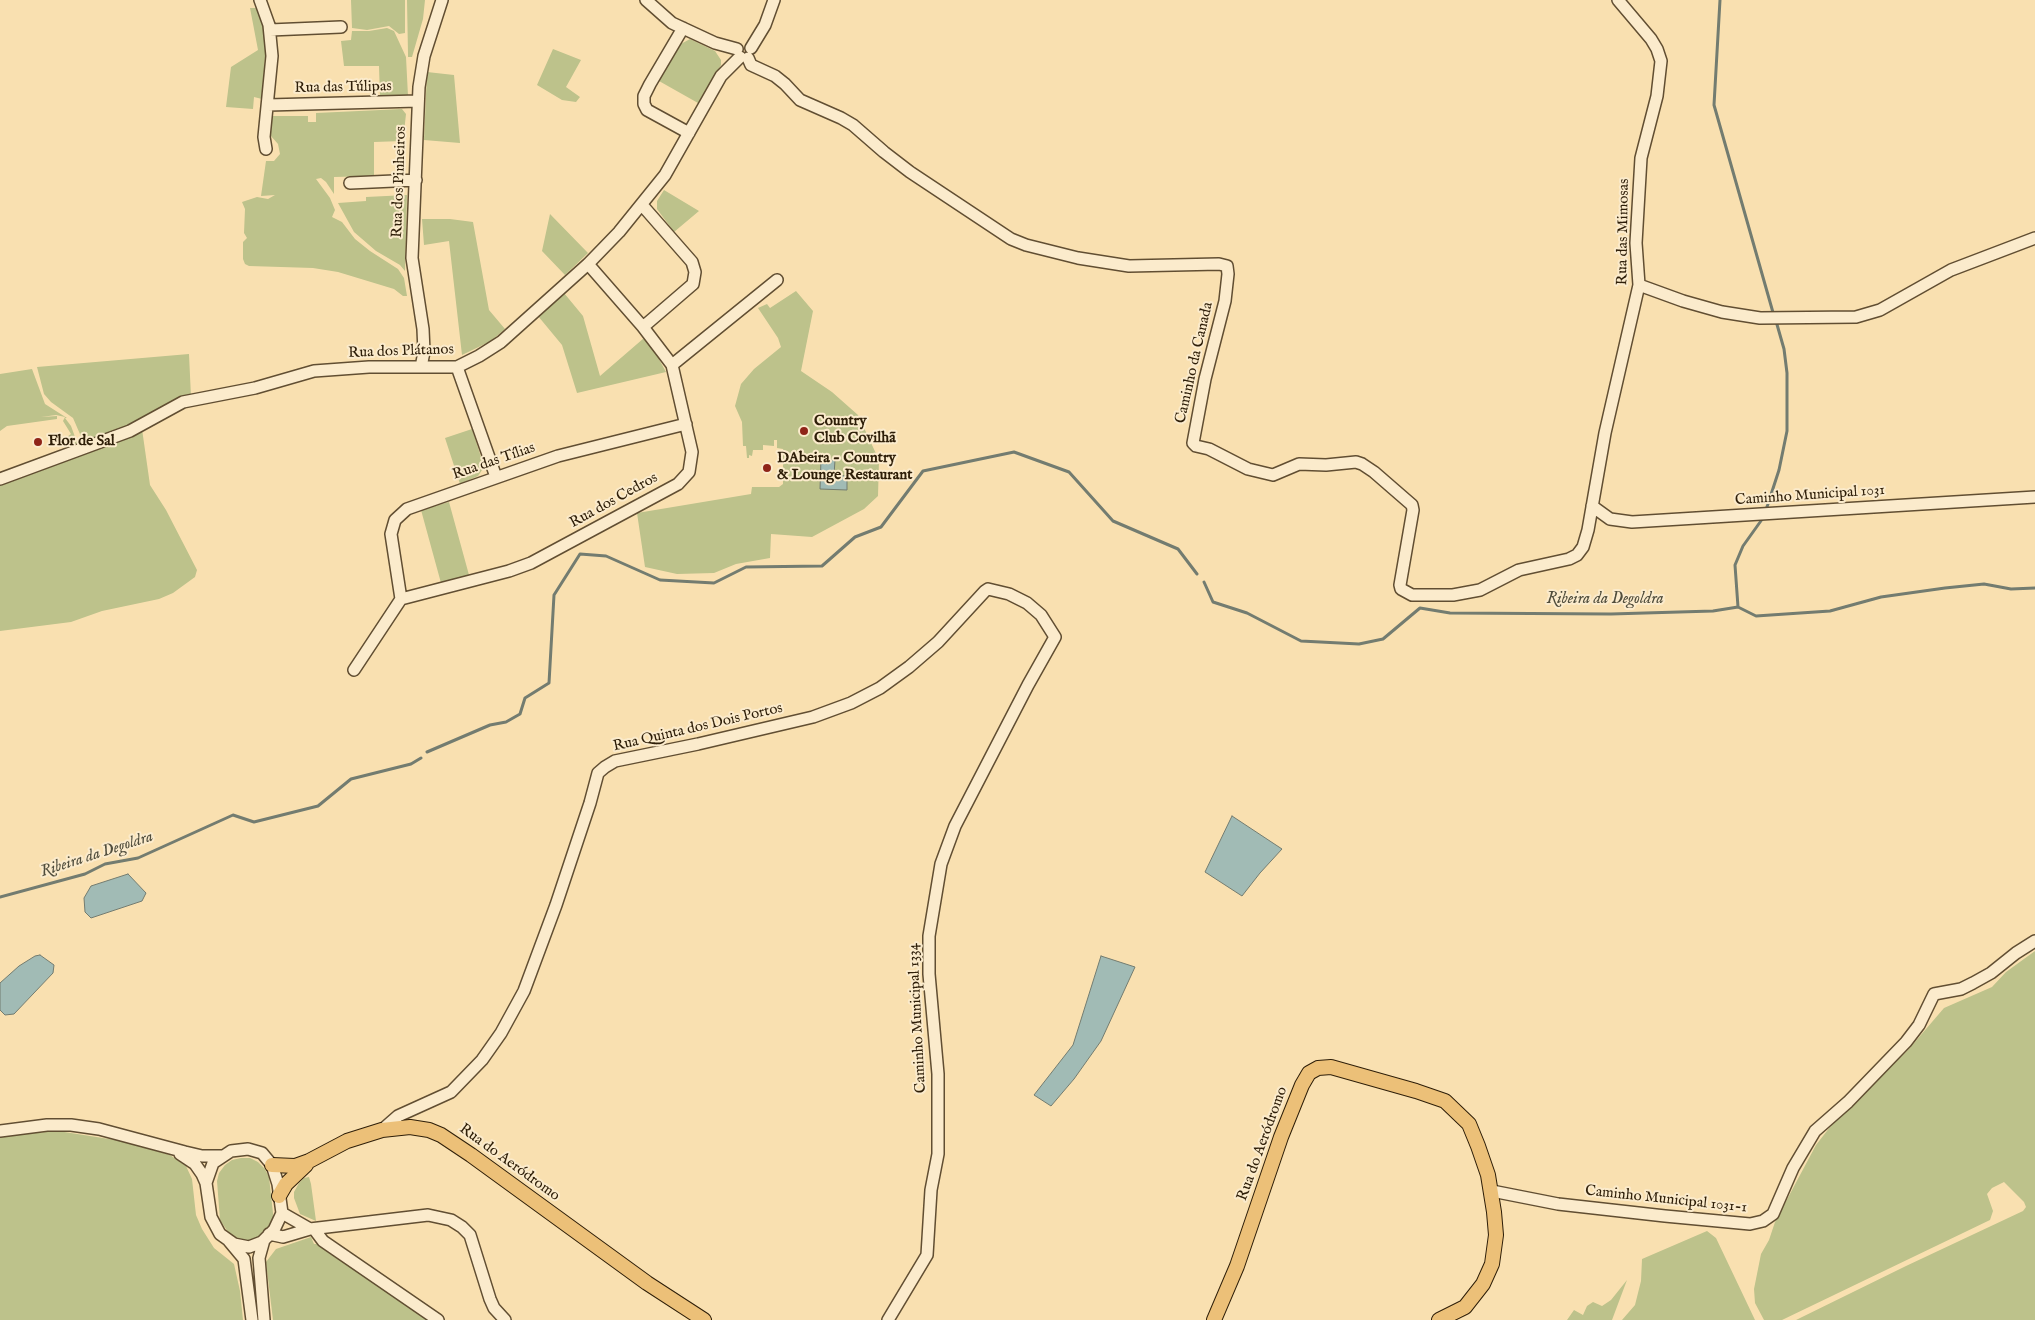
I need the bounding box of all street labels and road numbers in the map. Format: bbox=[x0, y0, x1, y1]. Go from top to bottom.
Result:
street label: Rua das Túlipas bbox=[294, 78, 392, 98]
street label: Rua dos Pinheiros bbox=[389, 126, 411, 238]
street label: Rua das Mimosas bbox=[1614, 179, 1634, 285]
street label: Caminho da Canada bbox=[1172, 301, 1218, 425]
street label: Rua dos Plátanos bbox=[348, 341, 454, 363]
street label: Rua das Tílias bbox=[450, 439, 538, 485]
street label: Rua dos Cedros bbox=[567, 469, 661, 533]
street label: Caminho Municipal 1031 bbox=[1734, 482, 1886, 510]
street label: Rua Quinta dos Dois Portos bbox=[611, 700, 785, 756]
street label: Caminho Municipal 1334 bbox=[905, 942, 931, 1094]
street label: Rua do Aeródromo bbox=[1234, 1085, 1292, 1203]
street label: Rua do Aeródromo bbox=[455, 1120, 563, 1206]
street label: Caminho Municipal 1031-1 bbox=[1584, 1183, 1748, 1217]

